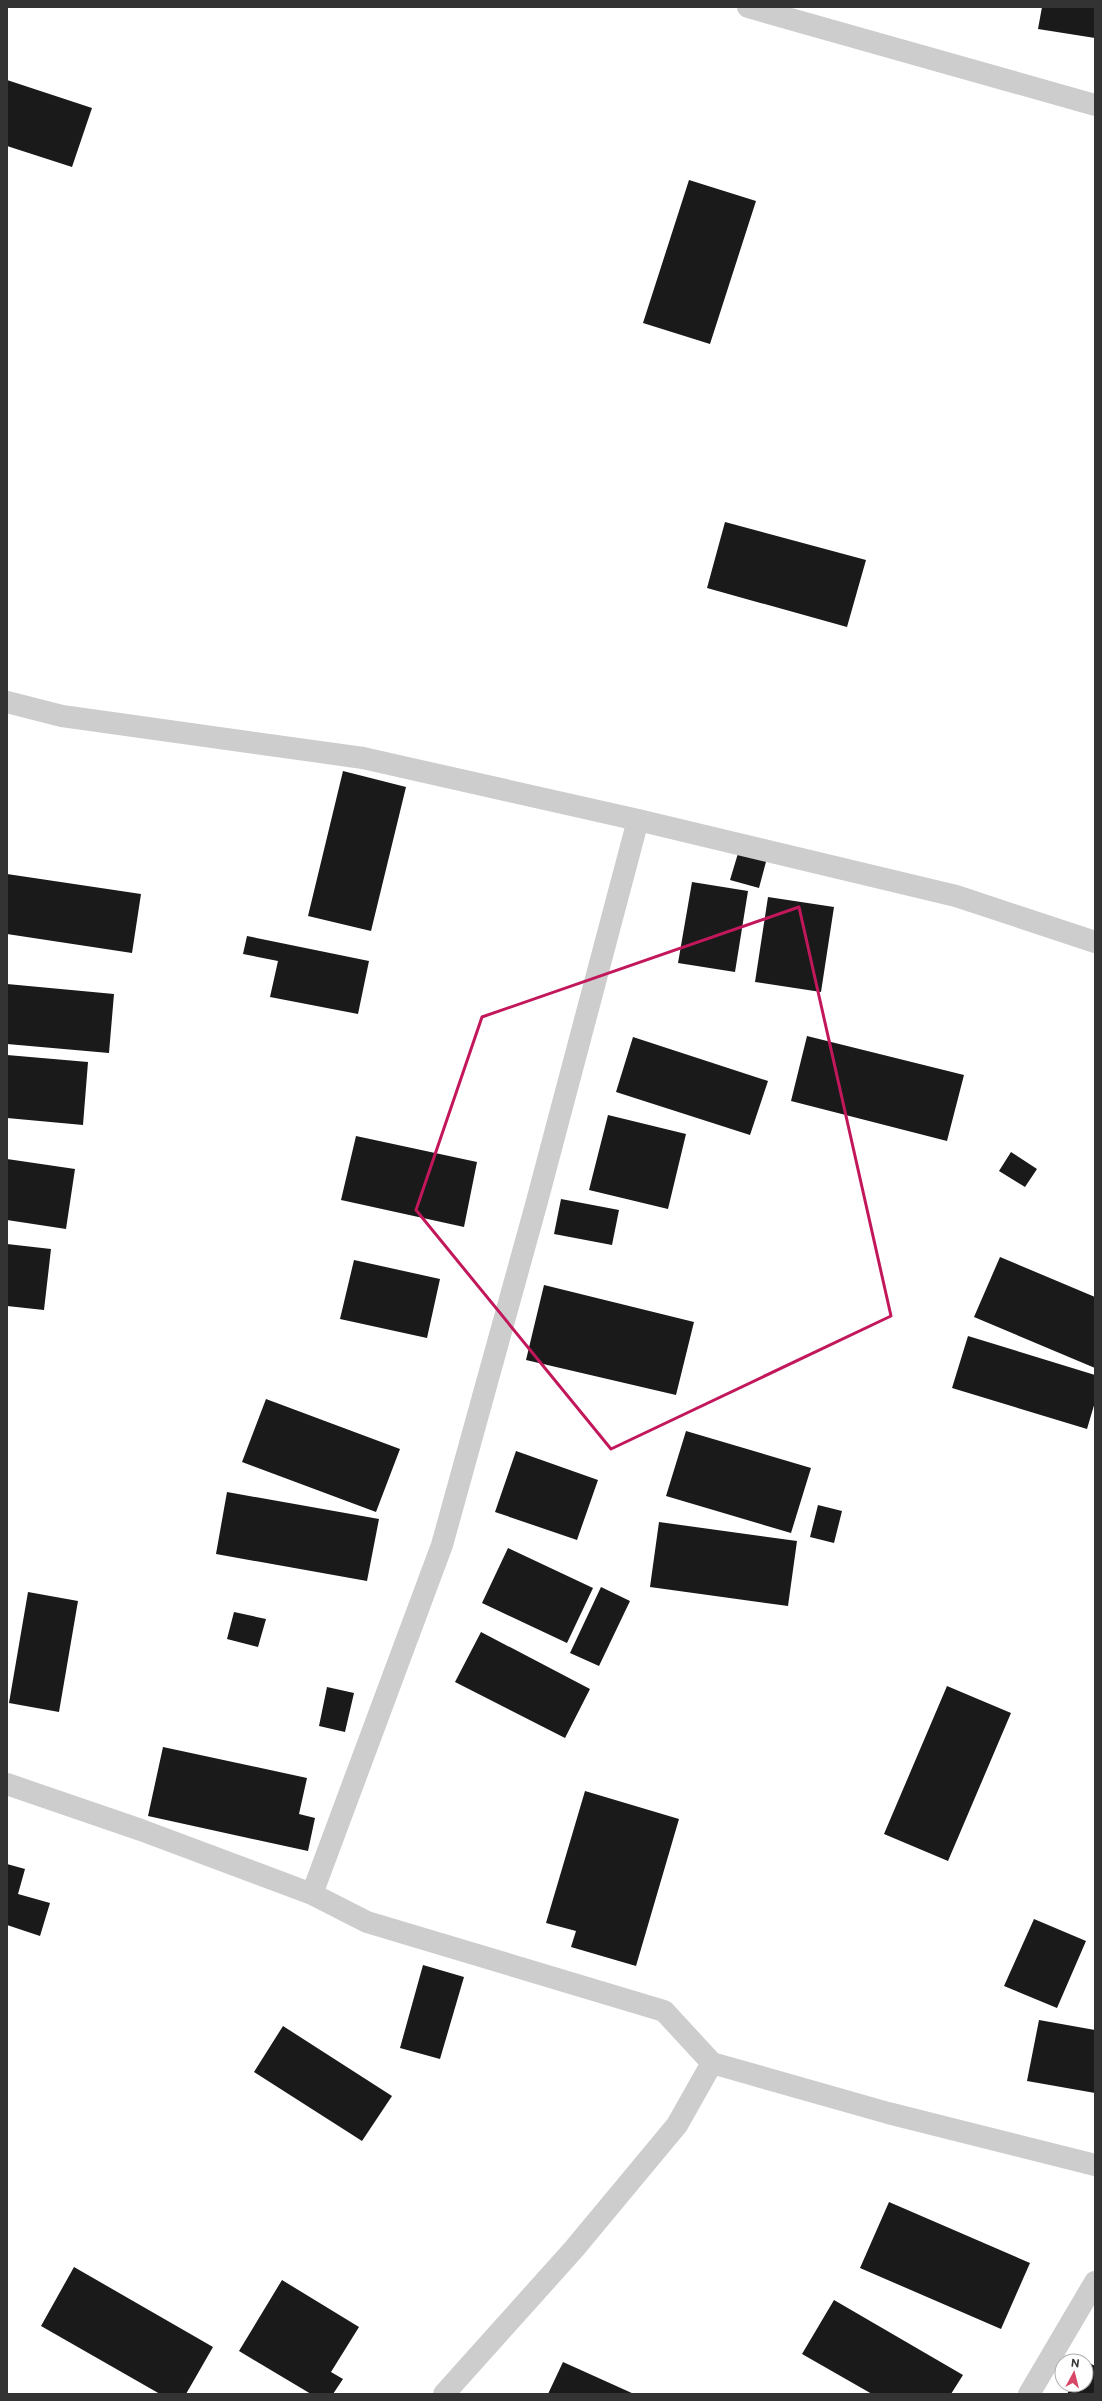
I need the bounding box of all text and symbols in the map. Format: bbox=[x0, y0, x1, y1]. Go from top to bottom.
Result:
north arrow bbox=[1054, 2353, 1094, 2393]
text: N bbox=[1070, 2357, 1080, 2370]

